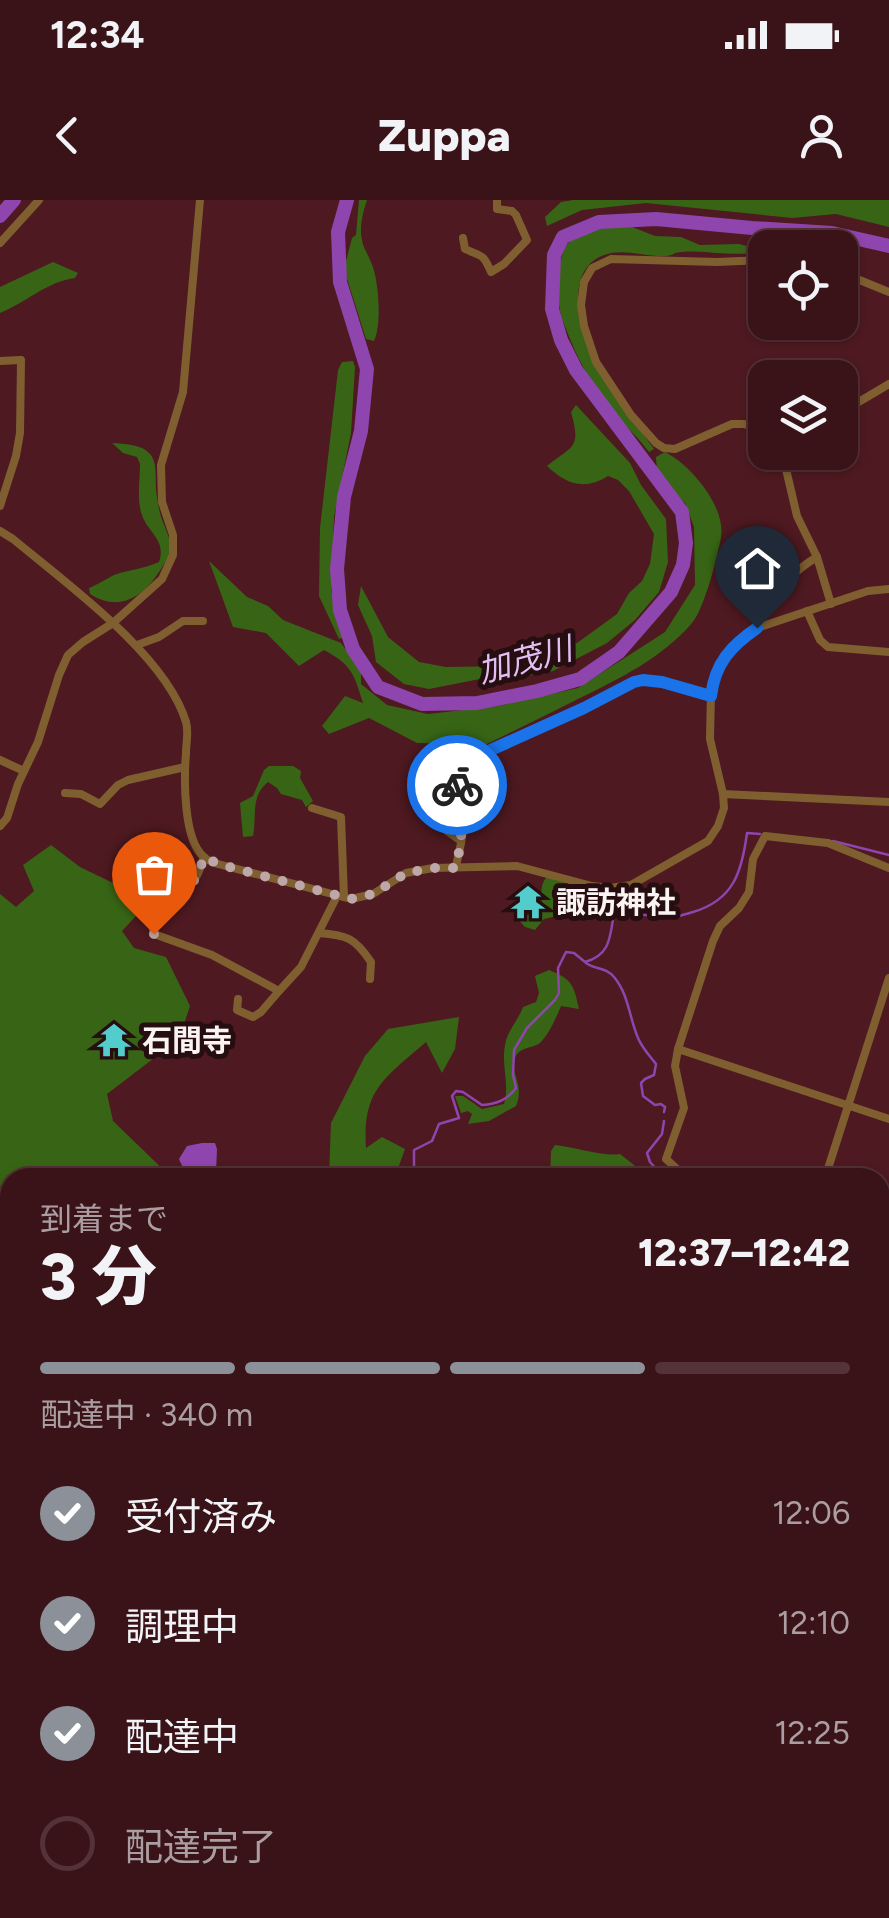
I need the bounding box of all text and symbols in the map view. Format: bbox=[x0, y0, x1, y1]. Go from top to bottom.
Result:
text: 12:34 bbox=[50, 12, 145, 58]
icon: back bbox=[40, 108, 95, 163]
text: Zuppa bbox=[378, 108, 511, 162]
icon: person bbox=[794, 108, 849, 163]
map controls bbox=[748, 230, 858, 470]
button: locate bbox=[748, 230, 858, 340]
button: layers bbox=[748, 360, 858, 470]
pin bbox=[715, 526, 800, 629]
icon: home bbox=[730, 541, 785, 596]
water label: 加茂川 bbox=[474, 628, 579, 691]
courier bbox=[407, 735, 507, 835]
icon: bike bbox=[430, 758, 485, 813]
pin bbox=[112, 832, 197, 935]
icon: bag bbox=[127, 847, 182, 902]
temple icon: 諏訪神社 bbox=[509, 883, 547, 921]
place label: 諏訪神社 bbox=[556, 884, 676, 921]
temple icon: 石間寺 bbox=[95, 1021, 133, 1059]
place label: 石間寺 bbox=[142, 1022, 232, 1059]
text: 到着まで bbox=[40, 1200, 168, 1238]
text: 12:37–12:42 bbox=[638, 1230, 850, 1276]
text: 3 分 bbox=[40, 1237, 157, 1315]
text: 配達中 · 340 m bbox=[40, 1396, 253, 1434]
icon: check bbox=[40, 1486, 95, 1541]
text: 受付済み bbox=[125, 1494, 277, 1540]
text: 12:06 bbox=[772, 1494, 850, 1532]
icon: check bbox=[40, 1596, 95, 1651]
text: 調理中 bbox=[125, 1604, 239, 1650]
text: 12:10 bbox=[777, 1604, 850, 1642]
icon: check bbox=[40, 1706, 95, 1761]
text: 配達中 bbox=[125, 1714, 239, 1760]
text: 12:25 bbox=[775, 1714, 850, 1752]
text: 配達完了 bbox=[125, 1824, 277, 1870]

